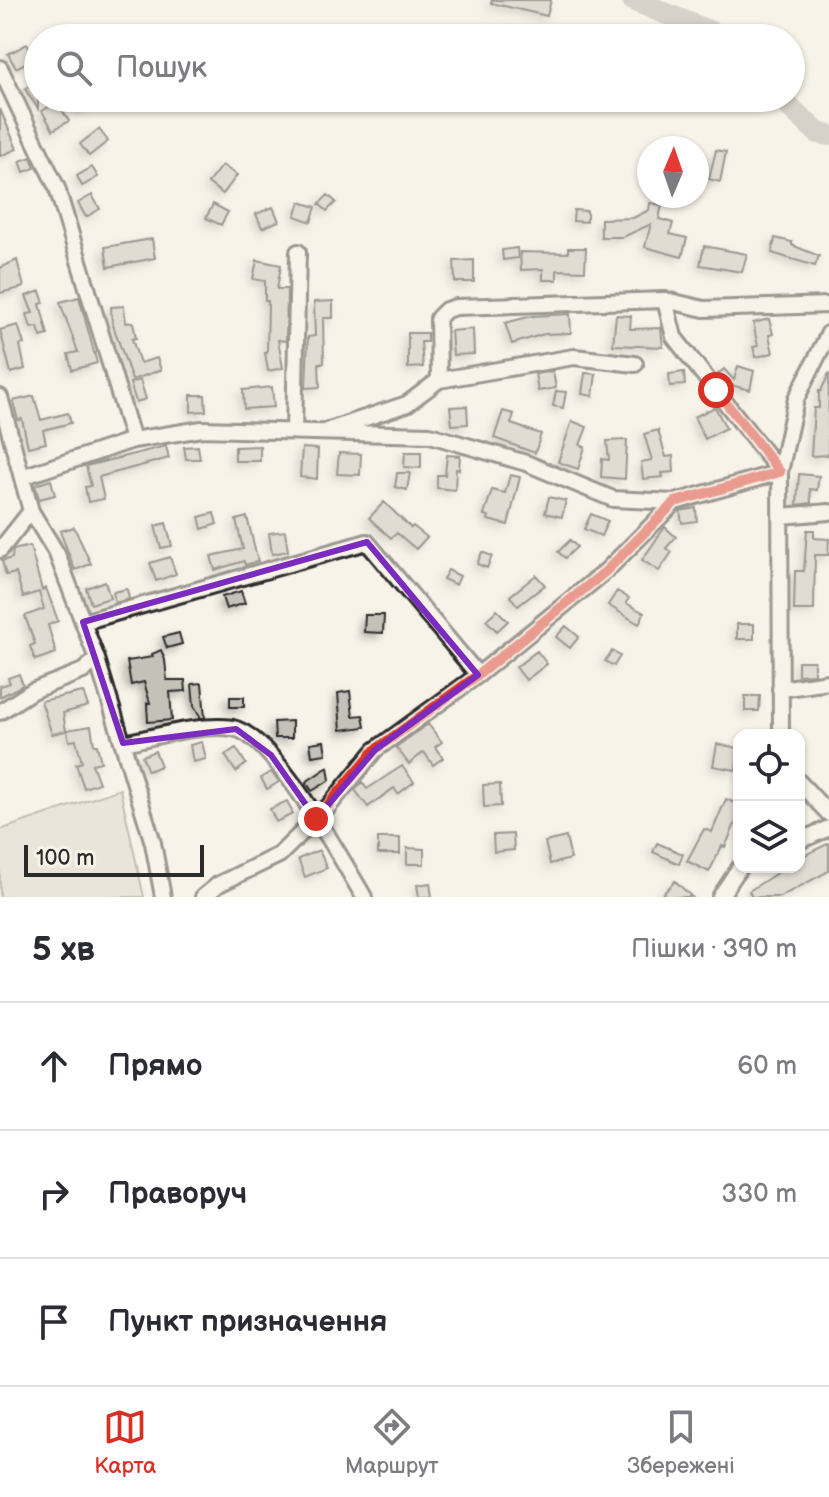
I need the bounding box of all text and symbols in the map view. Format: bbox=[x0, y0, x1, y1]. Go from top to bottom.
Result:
search box bbox=[24, 24, 805, 112]
icon: search bbox=[52, 46, 96, 90]
text: Пошук bbox=[116, 50, 207, 86]
north arrow bbox=[637, 136, 709, 208]
route start bbox=[698, 372, 734, 408]
map controls bbox=[733, 729, 805, 873]
button: locate bbox=[733, 729, 805, 801]
route end bbox=[298, 801, 334, 837]
button: layers bbox=[733, 801, 805, 873]
scale bar bbox=[24, 841, 204, 877]
text: 100 m bbox=[36, 845, 95, 872]
text: 5 хв bbox=[32, 929, 95, 970]
text: Пішки · 390 m bbox=[631, 934, 797, 965]
icon: ahead bbox=[32, 1044, 76, 1088]
text: Прямо bbox=[108, 1048, 202, 1084]
text: 60 m bbox=[737, 1051, 797, 1082]
icon: right bbox=[32, 1172, 76, 1216]
text: Праворуч bbox=[108, 1176, 247, 1212]
text: 330 m bbox=[721, 1179, 797, 1210]
icon: arrive bbox=[32, 1300, 76, 1344]
text: Пункт призначення bbox=[108, 1304, 387, 1340]
tab: Карта bbox=[94, 1405, 156, 1480]
tab: Маршрут bbox=[345, 1405, 439, 1480]
tab: Збережені bbox=[627, 1405, 735, 1480]

